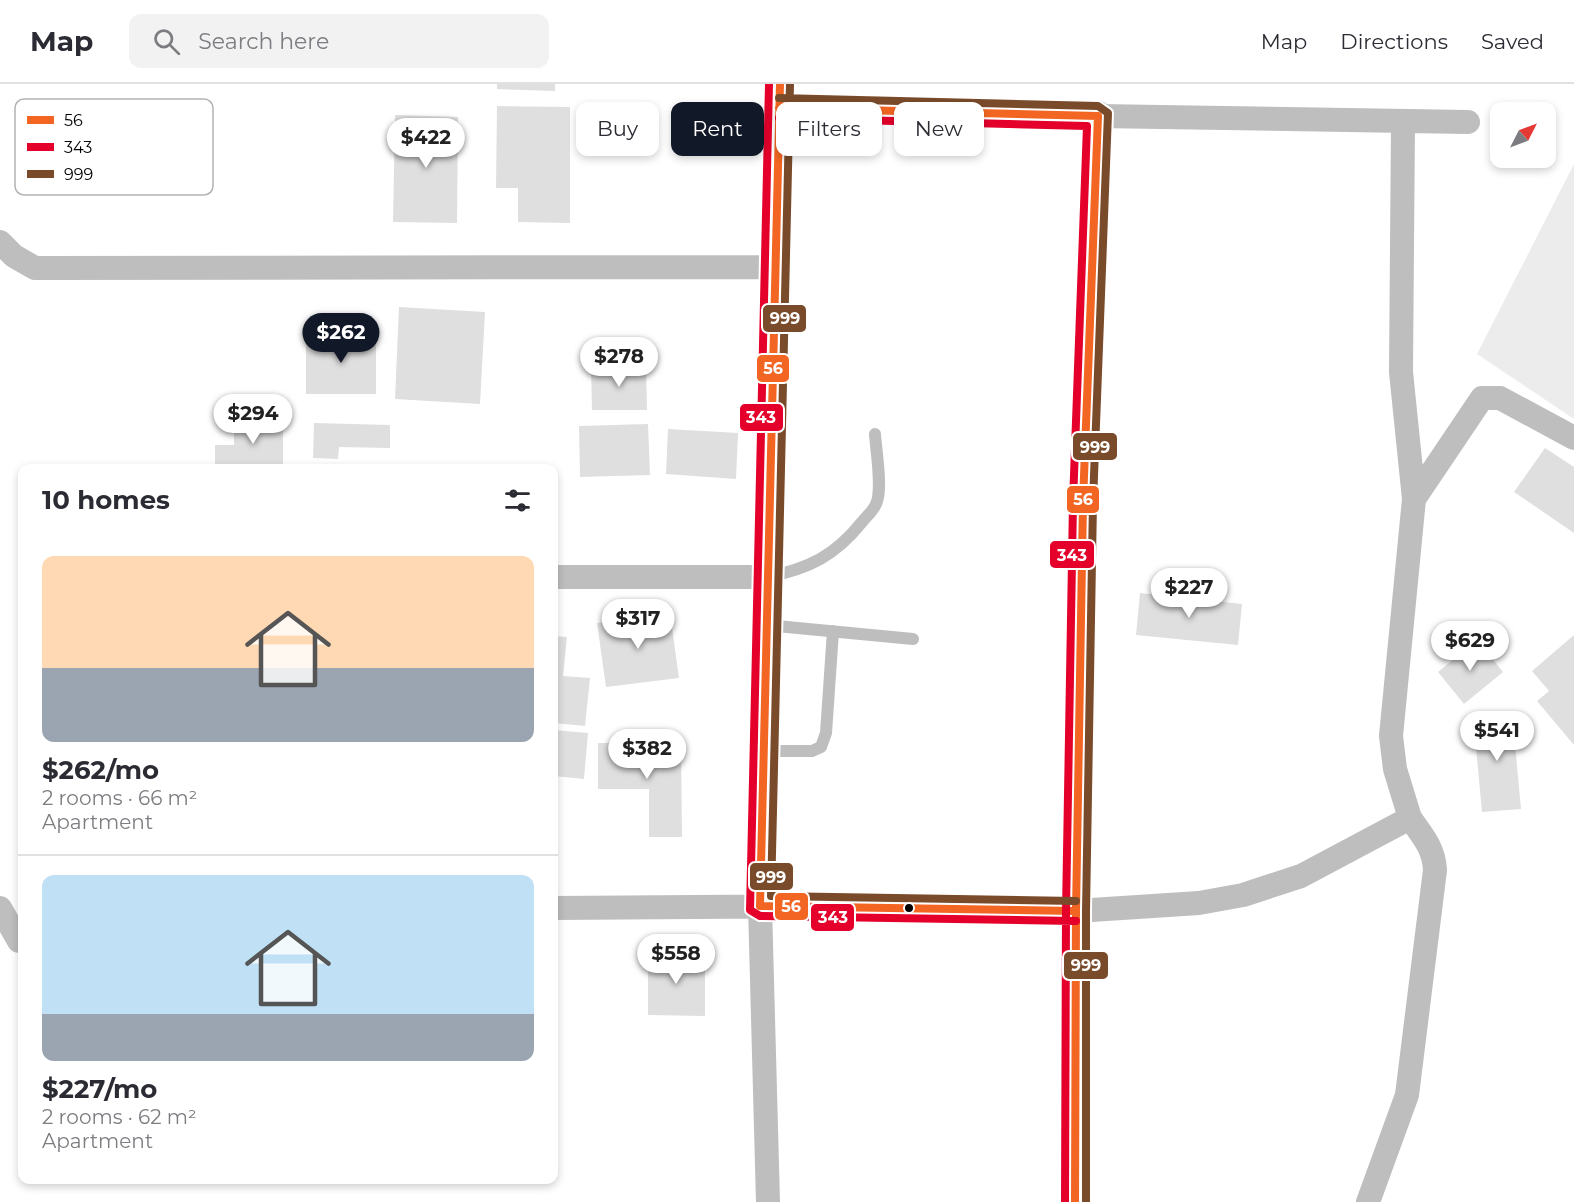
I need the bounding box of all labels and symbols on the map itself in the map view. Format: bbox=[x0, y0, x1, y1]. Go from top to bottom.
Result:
legend bbox=[15, 99, 213, 195]
north arrow bbox=[1490, 102, 1556, 168]
text: 56 bbox=[64, 111, 83, 130]
pin: $422 bbox=[390, 118, 462, 169]
text: 343 bbox=[64, 138, 92, 157]
text: 999 bbox=[64, 165, 93, 184]
line badge: 999 bbox=[762, 304, 807, 333]
text: 999 bbox=[770, 309, 800, 328]
pin: $262 bbox=[305, 313, 377, 364]
pin: $278 bbox=[583, 337, 655, 388]
line badge: 56 bbox=[756, 354, 790, 383]
text: 56 bbox=[763, 359, 783, 378]
pin: $294 bbox=[217, 394, 289, 445]
line badge: 343 bbox=[739, 403, 784, 432]
text: 343 bbox=[745, 408, 776, 427]
line badge: 999 bbox=[1072, 432, 1118, 461]
text: 999 bbox=[1080, 438, 1110, 457]
line badge: 56 bbox=[1066, 485, 1100, 514]
text: 56 bbox=[1073, 490, 1093, 509]
line badge: 343 bbox=[1049, 540, 1095, 569]
text: 343 bbox=[1056, 546, 1087, 565]
pin: $227 bbox=[1153, 568, 1225, 619]
pin: $317 bbox=[602, 599, 674, 650]
pin: $629 bbox=[1434, 621, 1506, 672]
pin: $541 bbox=[1461, 711, 1533, 762]
pin: $382 bbox=[611, 729, 683, 780]
line badge: 999 bbox=[749, 862, 794, 891]
text: 999 bbox=[756, 868, 786, 887]
line badge: 56 bbox=[774, 892, 809, 921]
text: 56 bbox=[781, 897, 801, 916]
unlabelled marker bbox=[903, 902, 915, 914]
line badge: 343 bbox=[810, 903, 855, 932]
text: 343 bbox=[817, 908, 848, 927]
pin: $558 bbox=[640, 934, 712, 985]
line badge: 999 bbox=[1063, 951, 1109, 980]
text: 999 bbox=[1071, 956, 1101, 975]

